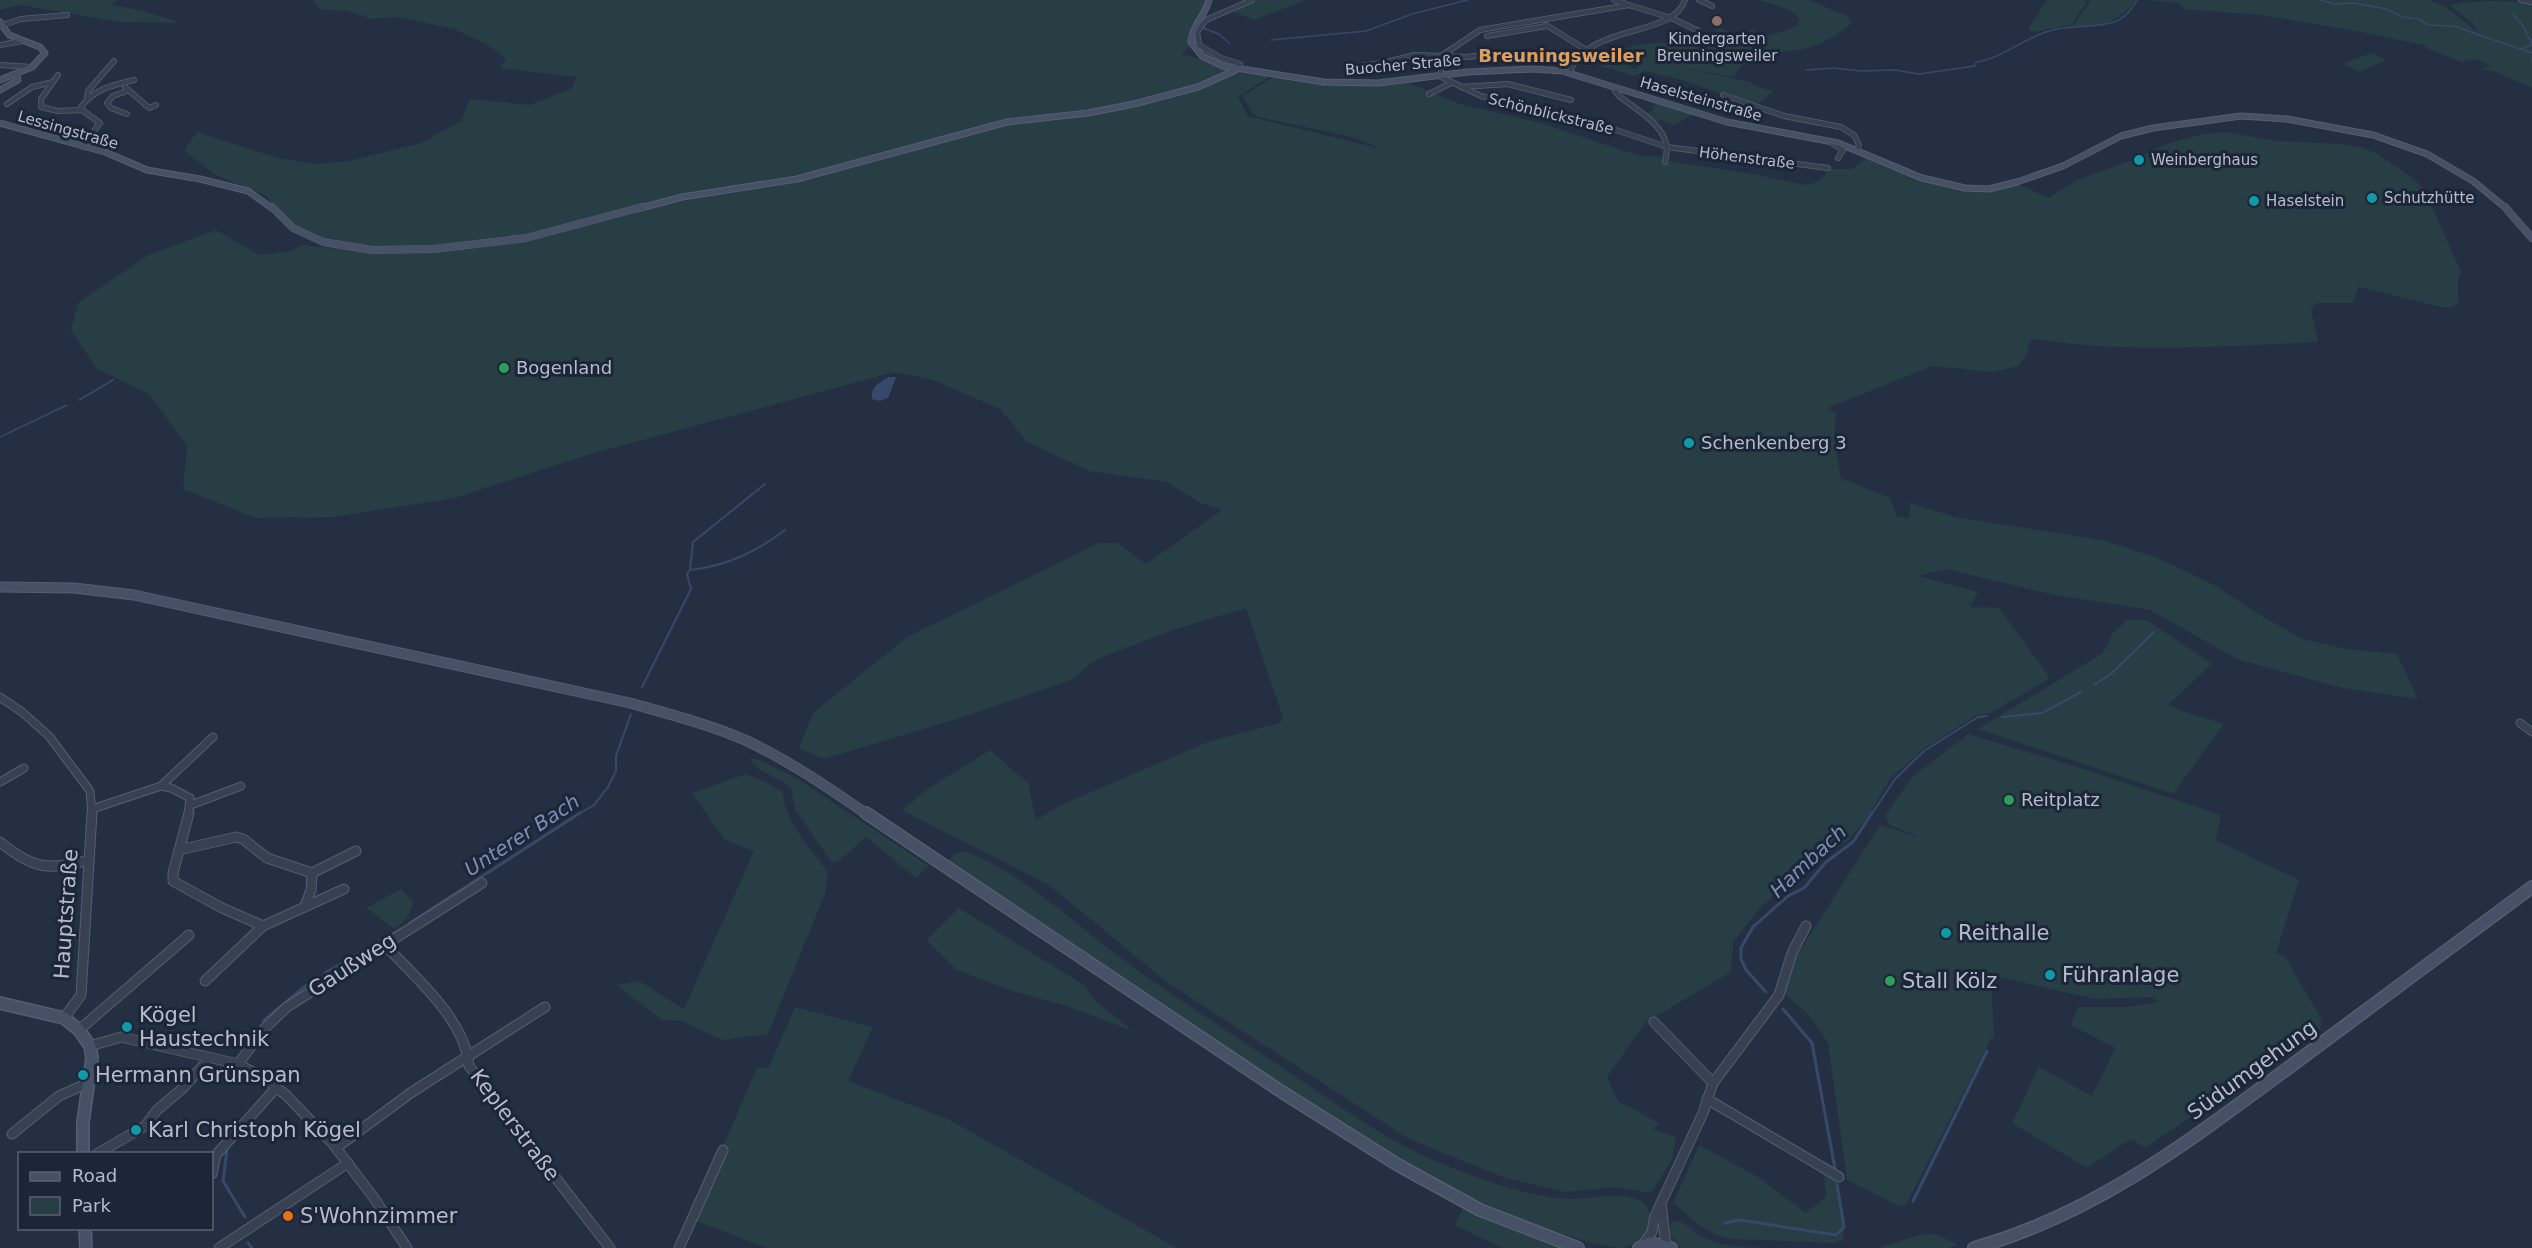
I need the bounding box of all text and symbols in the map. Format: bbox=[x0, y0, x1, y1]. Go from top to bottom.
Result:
marker: Kindergarten Breuningsweiler bbox=[1710, 14, 1724, 28]
place label: Kindergarten Breuningsweiler bbox=[1657, 30, 1778, 65]
district label: Breuningsweiler bbox=[1478, 45, 1644, 66]
street label: Buocher Straße bbox=[1344, 51, 1462, 79]
street label: Haselsteinstraße bbox=[1638, 73, 1764, 125]
street label: Schönblickstraße bbox=[1486, 90, 1616, 138]
street label: Lessingstraße bbox=[16, 107, 120, 153]
street label: Höhenstraße bbox=[1698, 143, 1796, 173]
place label: Weinberghaus bbox=[2151, 151, 2258, 169]
marker: Weinberghaus bbox=[2132, 153, 2146, 167]
place label: Schutzhütte bbox=[2384, 189, 2475, 207]
marker: Schutzhütte bbox=[2365, 191, 2379, 205]
place label: Haselstein bbox=[2266, 192, 2344, 210]
marker: Haselstein bbox=[2247, 194, 2261, 208]
place label: Bogenland bbox=[516, 357, 612, 378]
marker: Bogenland bbox=[497, 361, 511, 375]
place label: Schenkenberg 3 bbox=[1701, 432, 1847, 453]
marker: Schenkenberg 3 bbox=[1682, 436, 1696, 450]
water label: Unterer Bach bbox=[460, 789, 584, 881]
place label: Reitplatz bbox=[2021, 789, 2100, 810]
marker: Reitplatz bbox=[2002, 793, 2016, 807]
water label: Hambach bbox=[1765, 820, 1851, 902]
street label: Hauptstraße bbox=[49, 848, 83, 980]
place label: Reithalle bbox=[1958, 921, 2049, 945]
marker: Reithalle bbox=[1939, 926, 1953, 940]
street label: Gaußweg bbox=[304, 928, 400, 1002]
place label: Führanlage bbox=[2062, 963, 2179, 987]
marker: Führanlage bbox=[2043, 968, 2057, 982]
place label: Stall Kölz bbox=[1902, 969, 1997, 993]
marker: Stall Kölz bbox=[1883, 974, 1897, 988]
place label: Kögel Haustechnik bbox=[139, 1003, 270, 1051]
street label: Südumgehung bbox=[2183, 1015, 2321, 1125]
marker: Kögel Haustechnik bbox=[120, 1020, 134, 1034]
place label: Hermann Grünspan bbox=[95, 1063, 301, 1087]
street label: Keplerstraße bbox=[465, 1065, 565, 1185]
marker: Hermann Grünspan bbox=[76, 1068, 90, 1082]
place label: Karl Christoph Kögel bbox=[148, 1118, 361, 1142]
marker: Karl Christoph Kögel bbox=[129, 1123, 143, 1137]
legend bbox=[18, 1152, 213, 1230]
text: Road bbox=[72, 1165, 117, 1186]
text: Park bbox=[72, 1195, 111, 1216]
place label: S'Wohnzimmer bbox=[300, 1204, 458, 1228]
marker: S'Wohnzimmer bbox=[281, 1209, 295, 1223]

